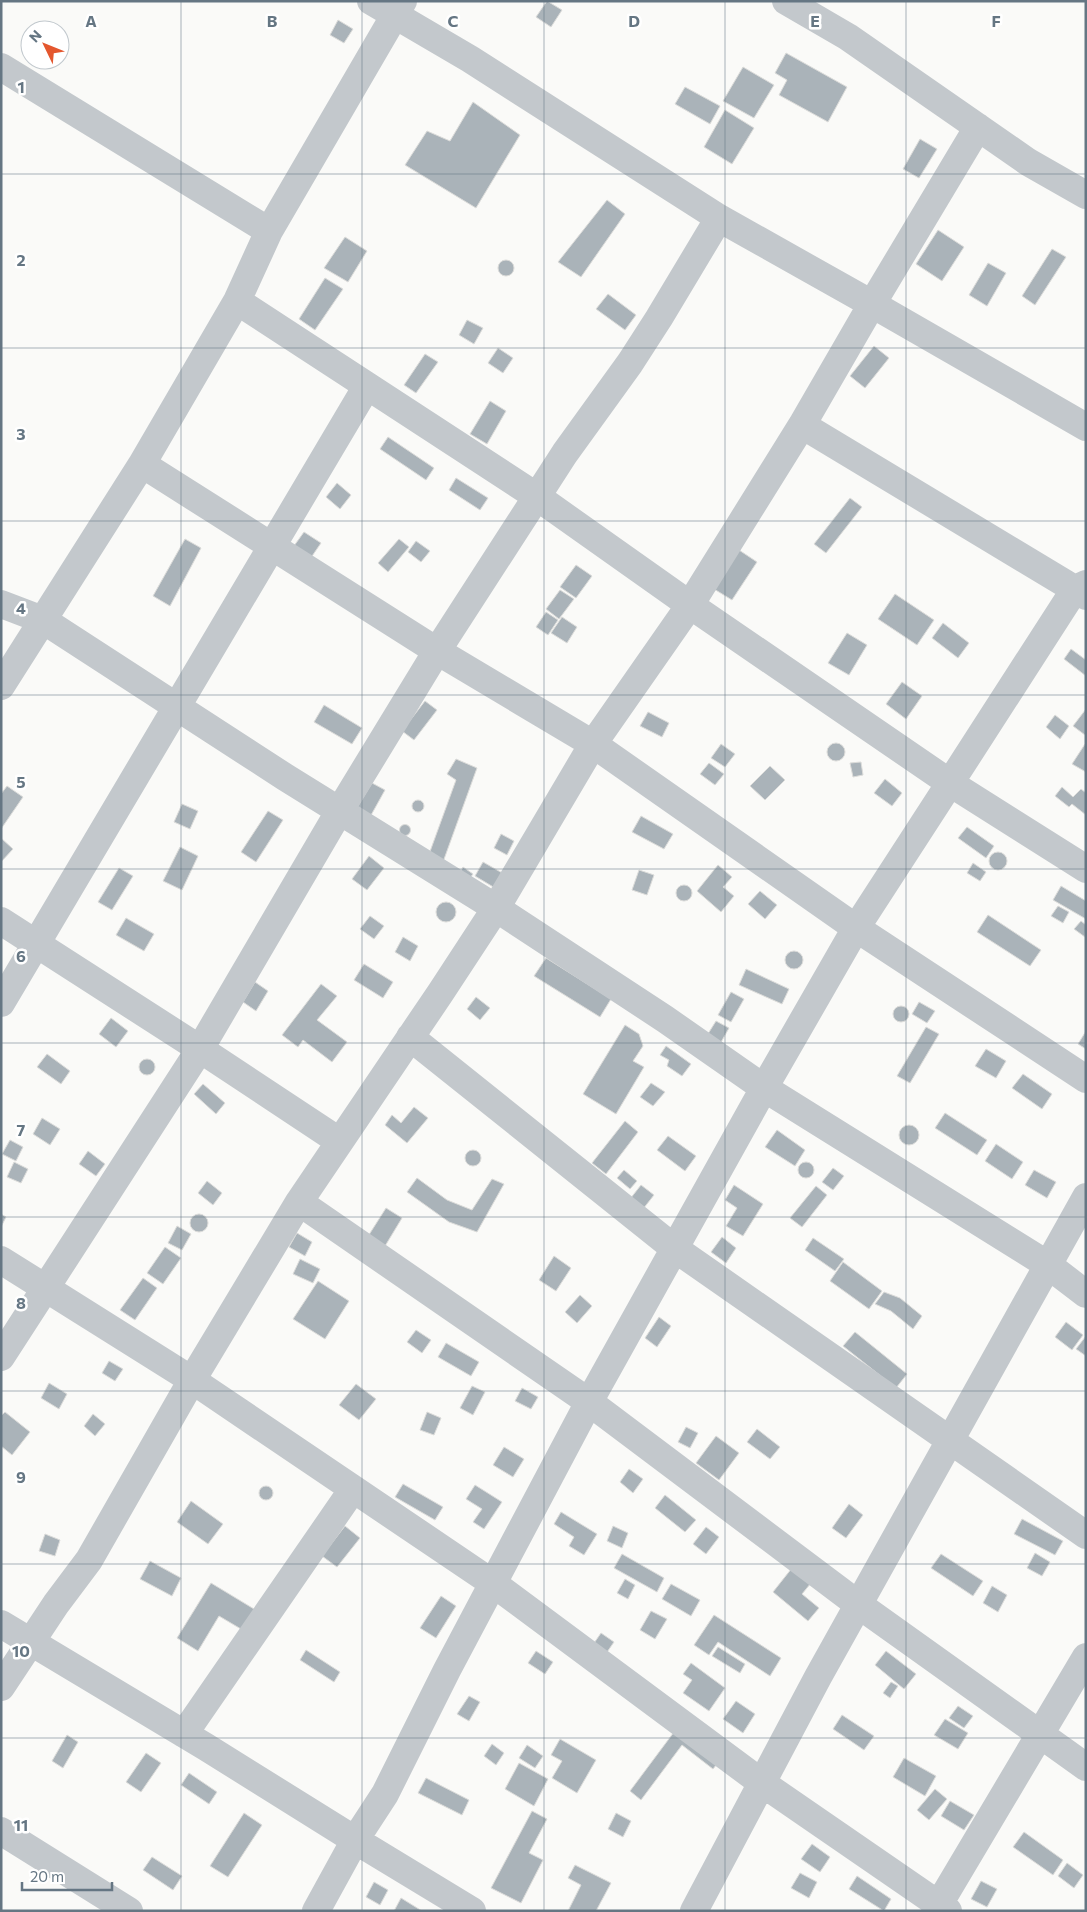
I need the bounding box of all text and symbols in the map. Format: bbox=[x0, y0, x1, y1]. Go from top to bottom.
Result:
text: A bbox=[85, 11, 97, 30]
text: B bbox=[267, 11, 278, 30]
text: C bbox=[448, 11, 459, 30]
text: D bbox=[628, 11, 640, 30]
text: E bbox=[810, 11, 820, 30]
text: F bbox=[991, 11, 1001, 30]
north arrow bbox=[20, 20, 70, 70]
text: N bbox=[25, 26, 45, 45]
text: 1 bbox=[17, 77, 25, 96]
text: 2 bbox=[16, 250, 26, 269]
text: 3 bbox=[16, 424, 26, 443]
text: 4 bbox=[16, 598, 26, 617]
text: 5 bbox=[16, 772, 26, 791]
text: 6 bbox=[16, 946, 26, 965]
text: 7 bbox=[17, 1120, 26, 1139]
text: 8 bbox=[16, 1293, 26, 1312]
text: 9 bbox=[16, 1467, 26, 1486]
text: 10 bbox=[12, 1641, 30, 1660]
text: 11 bbox=[14, 1815, 28, 1834]
scale bar bbox=[22, 1860, 112, 1892]
text: 20 m bbox=[30, 1867, 64, 1885]

